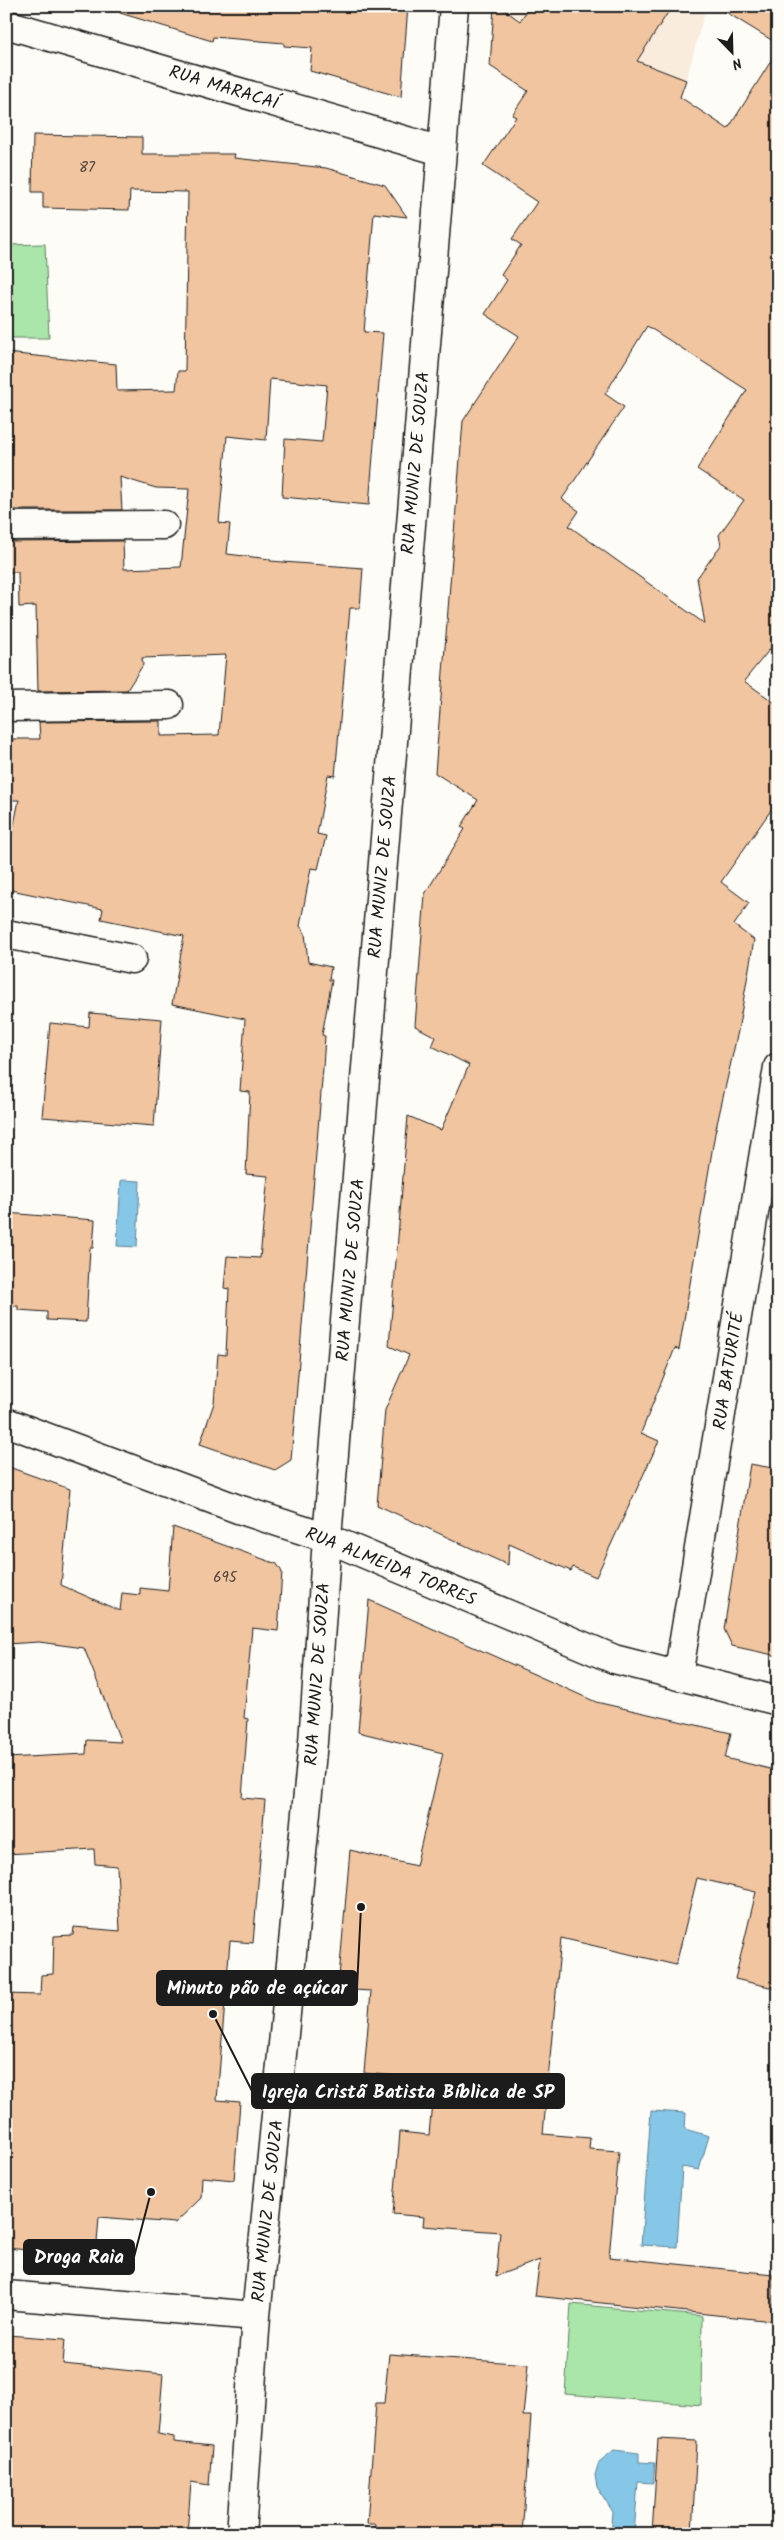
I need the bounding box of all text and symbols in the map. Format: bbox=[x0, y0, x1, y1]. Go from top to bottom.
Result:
north arrow bbox=[706, 28, 756, 78]
text: N bbox=[728, 51, 745, 75]
street label: RUA MARACAÍ bbox=[165, 58, 284, 120]
house number: 87 bbox=[79, 156, 96, 180]
street label: RUA MUNIZ DE SOUZA bbox=[394, 370, 439, 556]
street label: RUA MUNIZ DE SOUZA bbox=[361, 774, 406, 960]
street label: RUA MUNIZ DE SOUZA bbox=[329, 1177, 374, 1363]
street label: RUA BATURITÉ bbox=[706, 1310, 753, 1432]
street label: RUA ALMEIDA TORRES bbox=[301, 1520, 481, 1615]
house number: 695 bbox=[213, 1566, 238, 1590]
street label: RUA MUNIZ DE SOUZA bbox=[298, 1582, 339, 1767]
callout: Minuto pão de açúcar bbox=[157, 1971, 357, 2005]
text: Minuto pão de açúcar bbox=[167, 1974, 348, 2004]
callout: Igreja Cristã Batista Bíblica de SP bbox=[252, 2074, 564, 2108]
text: Igreja Cristã Batista Bíblica de SP bbox=[262, 2078, 555, 2108]
street label: RUA MUNIZ DE SOUZA bbox=[244, 2118, 293, 2304]
callout: Droga Raia bbox=[24, 2240, 134, 2274]
text: Droga Raia bbox=[34, 2243, 124, 2273]

